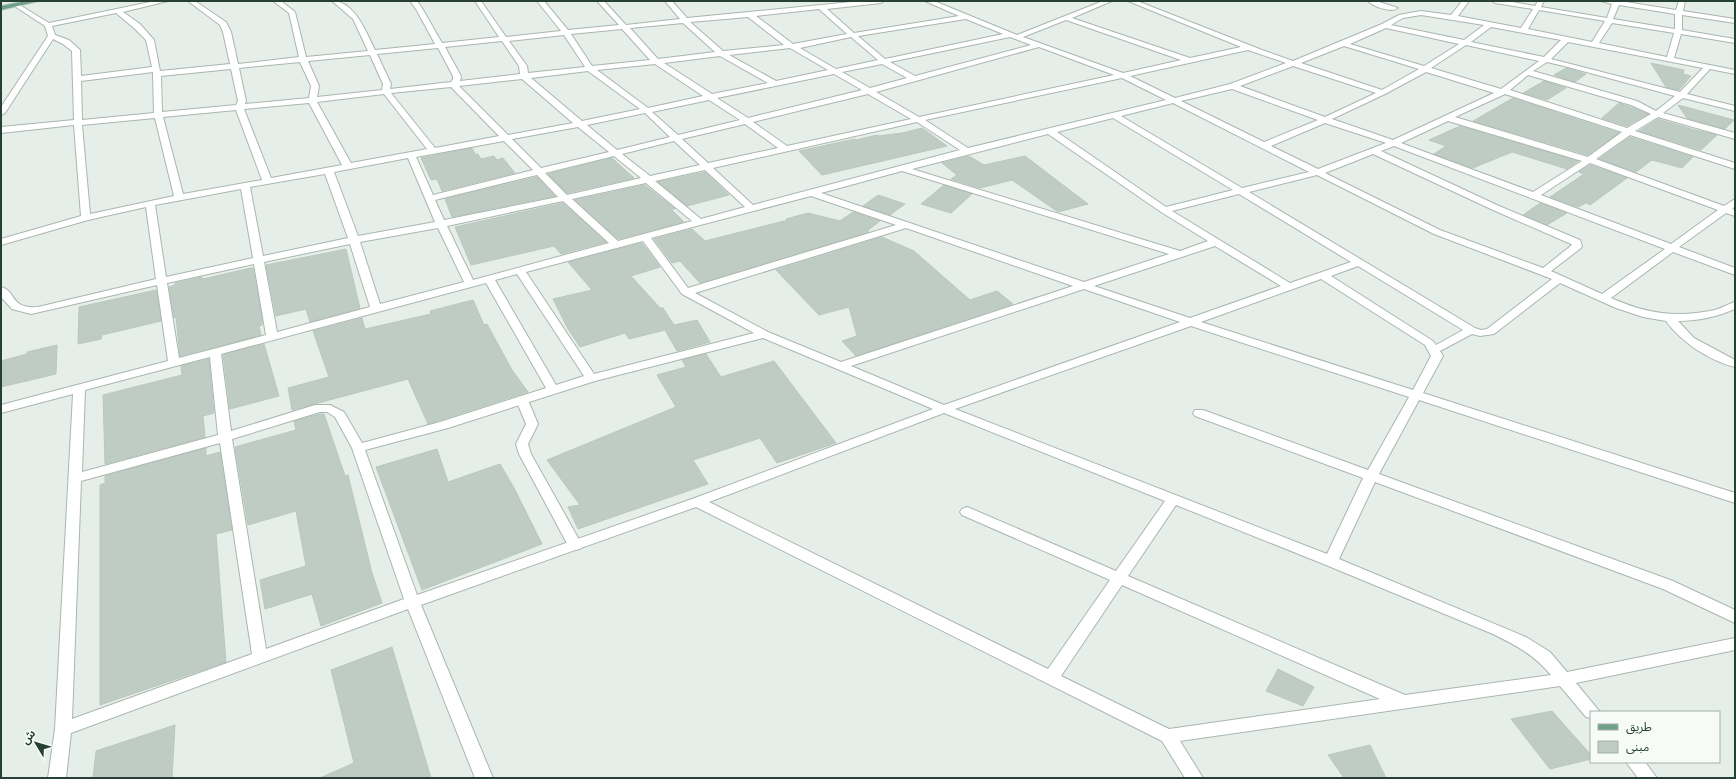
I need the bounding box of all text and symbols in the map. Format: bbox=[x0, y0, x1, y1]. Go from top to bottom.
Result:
legend bbox=[1590, 711, 1720, 763]
text: طريق bbox=[1626, 719, 1652, 735]
north arrow bbox=[16, 723, 56, 763]
text: ش bbox=[18, 727, 38, 747]
text: مبنى bbox=[1626, 739, 1649, 754]

